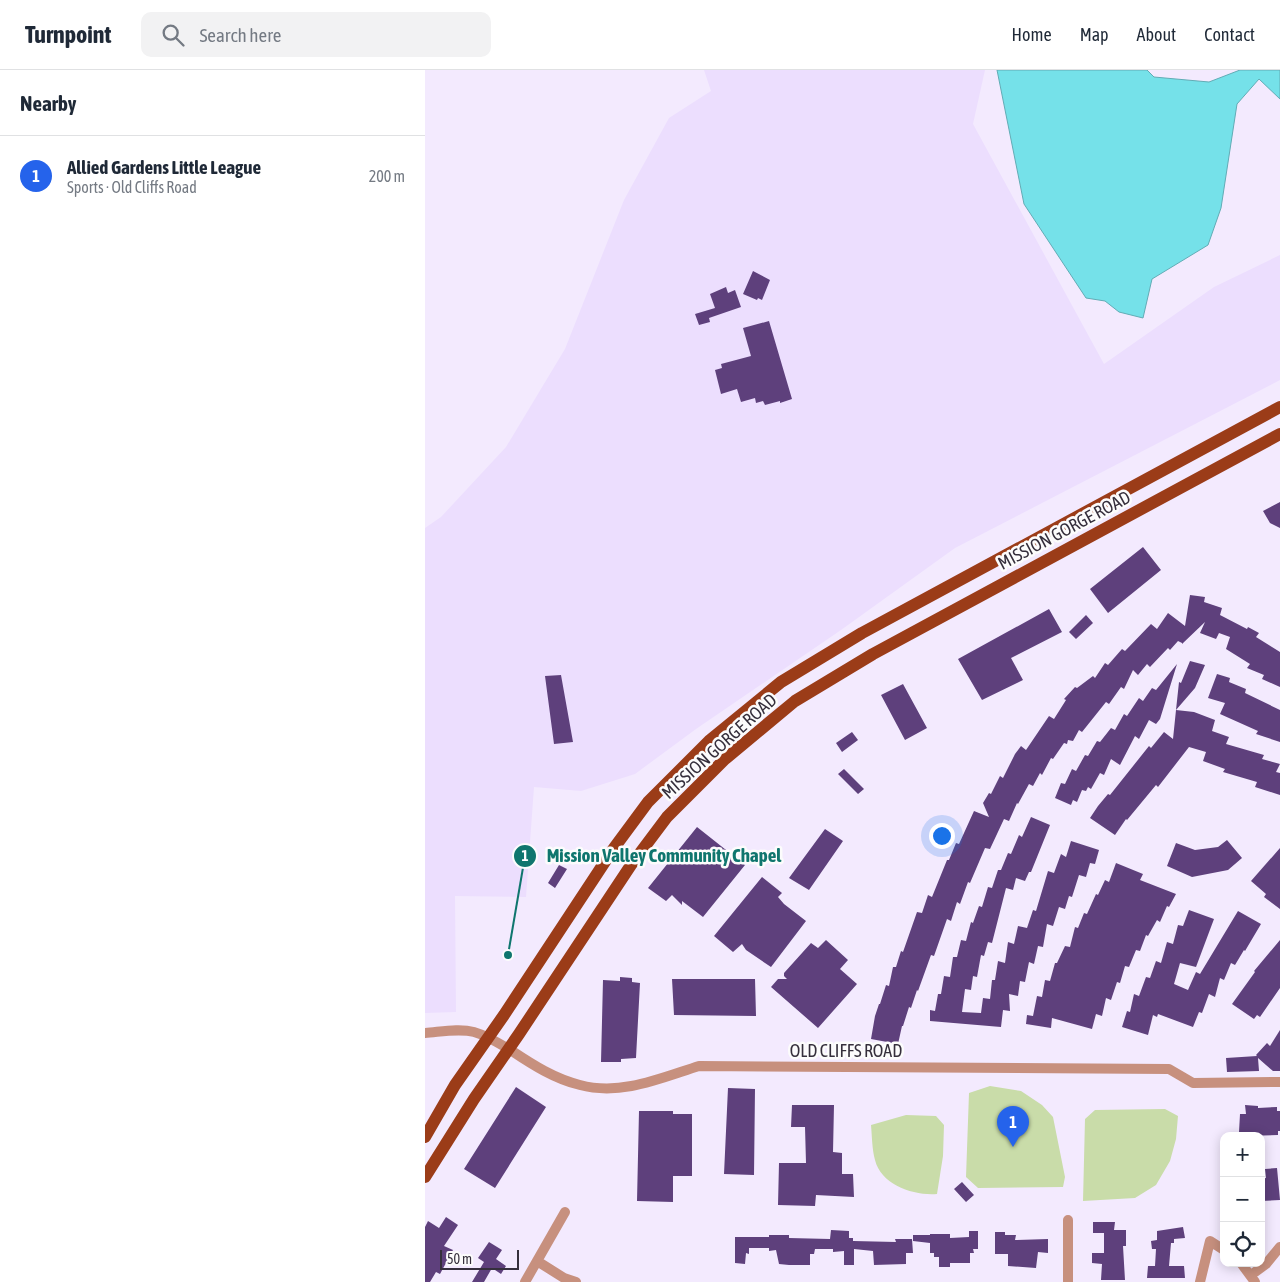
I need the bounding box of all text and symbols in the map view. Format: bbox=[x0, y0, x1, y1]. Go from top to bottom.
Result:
search box bbox=[141, 12, 491, 57]
text: Turnpoint bbox=[25, 21, 111, 48]
icon: search bbox=[159, 21, 187, 49]
text: Search here bbox=[199, 24, 281, 46]
text: Home bbox=[1012, 24, 1052, 45]
text: Map bbox=[1080, 24, 1109, 45]
text: About bbox=[1137, 24, 1176, 45]
text: Contact bbox=[1204, 24, 1255, 45]
text: Nearby bbox=[20, 91, 76, 115]
text: Allied Gardens Little League bbox=[67, 156, 261, 178]
text: 1 bbox=[32, 167, 40, 185]
text: 200 m bbox=[369, 167, 405, 185]
text: Sports · Old Cliffs Road bbox=[67, 178, 197, 196]
street label: MISSION GORGE ROAD bbox=[994, 486, 1134, 574]
street label: MISSION GORGE ROAD bbox=[657, 689, 781, 803]
your location bbox=[929, 823, 955, 849]
callout: Mission Valley Community Chapel bbox=[512, 839, 792, 873]
text: Mission Valley Community Chapel bbox=[547, 844, 782, 866]
text: 1 bbox=[521, 847, 529, 864]
street label: OLD CLIFFS ROAD bbox=[790, 1040, 902, 1061]
pin: 1 bbox=[997, 1106, 1029, 1147]
map controls bbox=[1220, 1132, 1265, 1267]
button: + bbox=[1220, 1132, 1265, 1177]
button: − bbox=[1220, 1177, 1265, 1222]
button: locate bbox=[1220, 1222, 1265, 1267]
scale bar bbox=[440, 1247, 519, 1270]
text: 50 m bbox=[447, 1251, 472, 1267]

